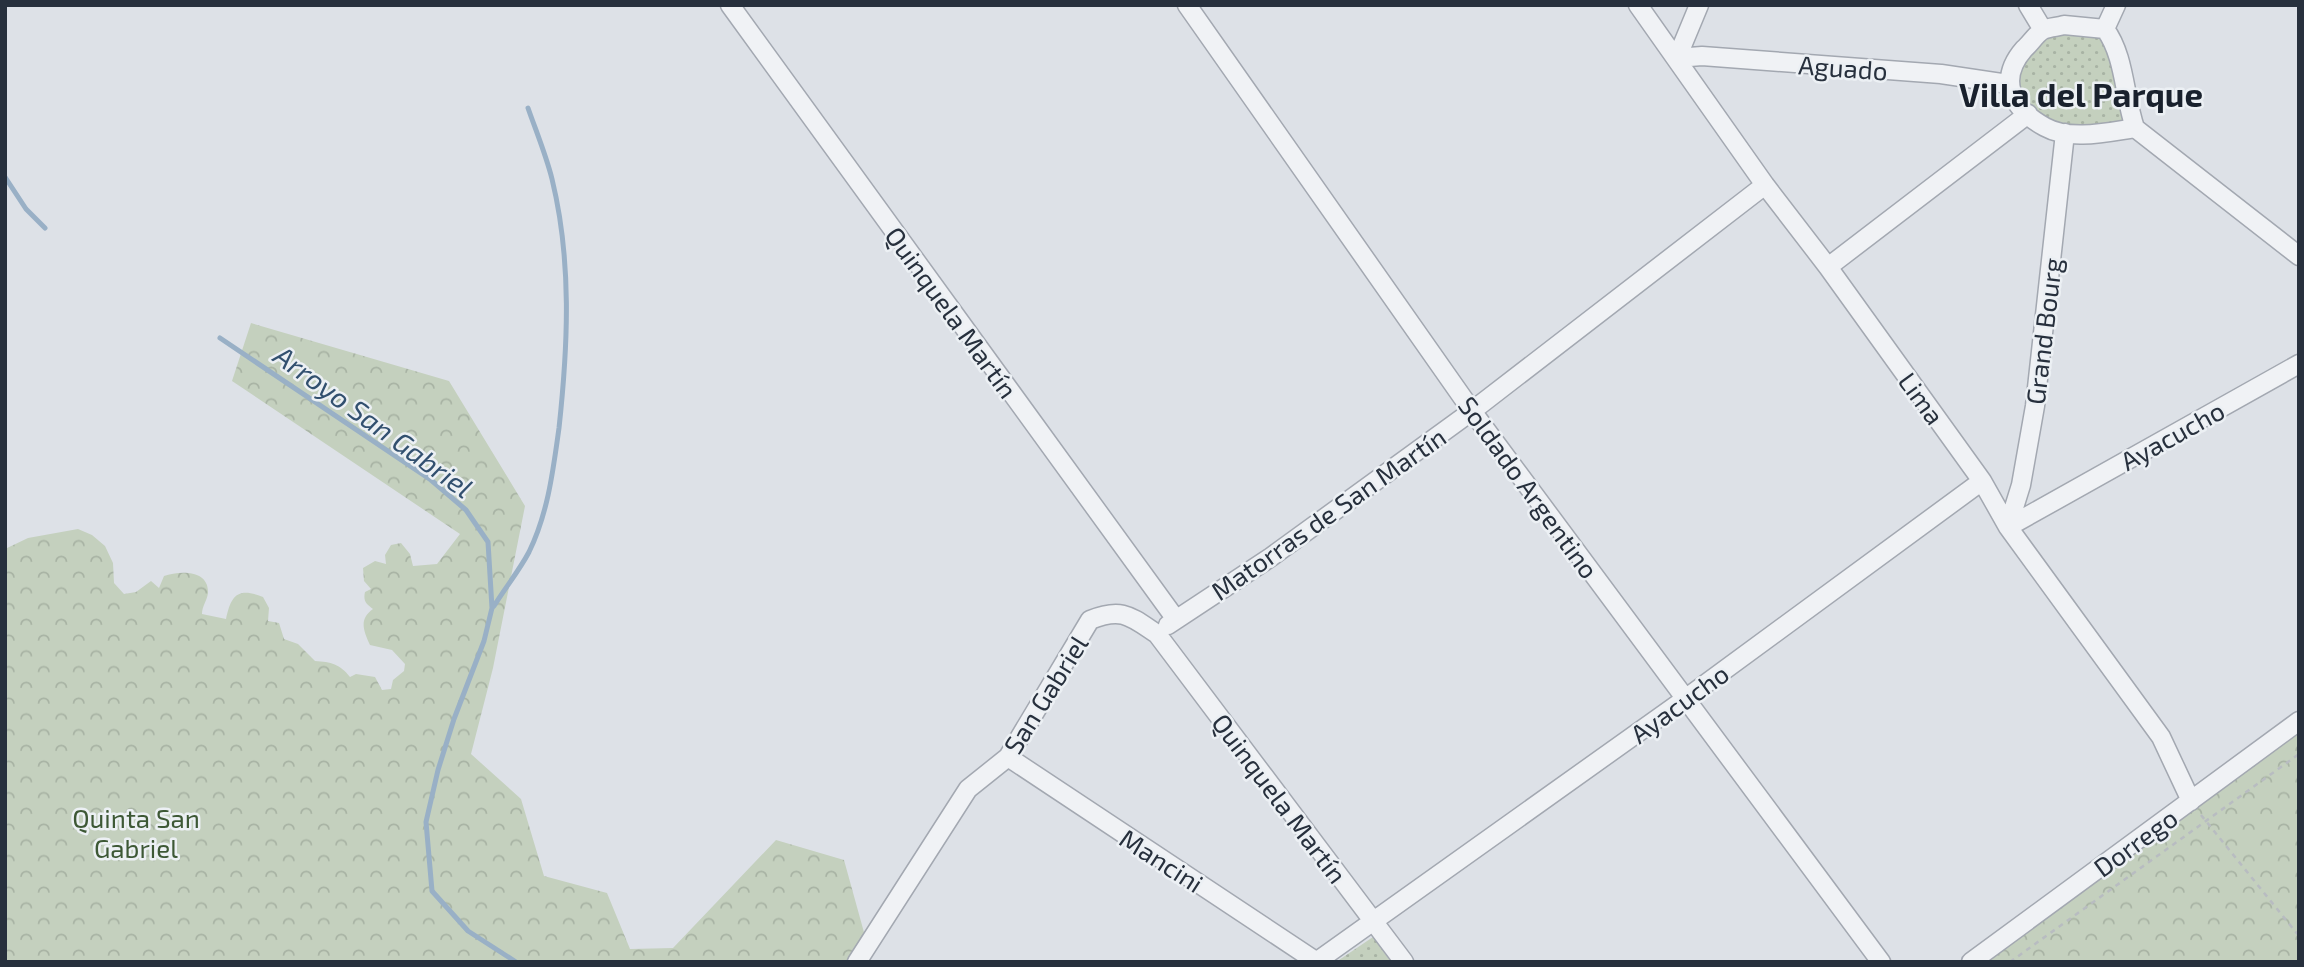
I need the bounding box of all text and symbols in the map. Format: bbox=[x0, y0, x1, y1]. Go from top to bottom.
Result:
street label: Aguado bbox=[1797, 48, 1889, 86]
district label: Villa del Parque bbox=[1959, 74, 2203, 114]
street label: Quinquela Martín bbox=[879, 220, 1025, 404]
street label: Grand Bourg bbox=[2019, 256, 2067, 406]
water label: Arroyo San Gabriel bbox=[267, 337, 480, 504]
street label: Lima bbox=[1893, 366, 1951, 430]
street label: Soldado Argentino bbox=[1453, 390, 1605, 584]
street label: Ayacucho bbox=[2115, 394, 2229, 476]
street label: Matorras de San Martín bbox=[1205, 420, 1451, 606]
street label: San Gabriel bbox=[996, 629, 1094, 759]
street label: Ayacucho bbox=[1624, 657, 1734, 749]
street label: Quinquela Martín bbox=[1206, 707, 1354, 889]
street label: Dorrego bbox=[2087, 801, 2183, 883]
park label: Quinta San Gabriel bbox=[72, 802, 200, 863]
street label: Mancini bbox=[1115, 822, 1209, 898]

